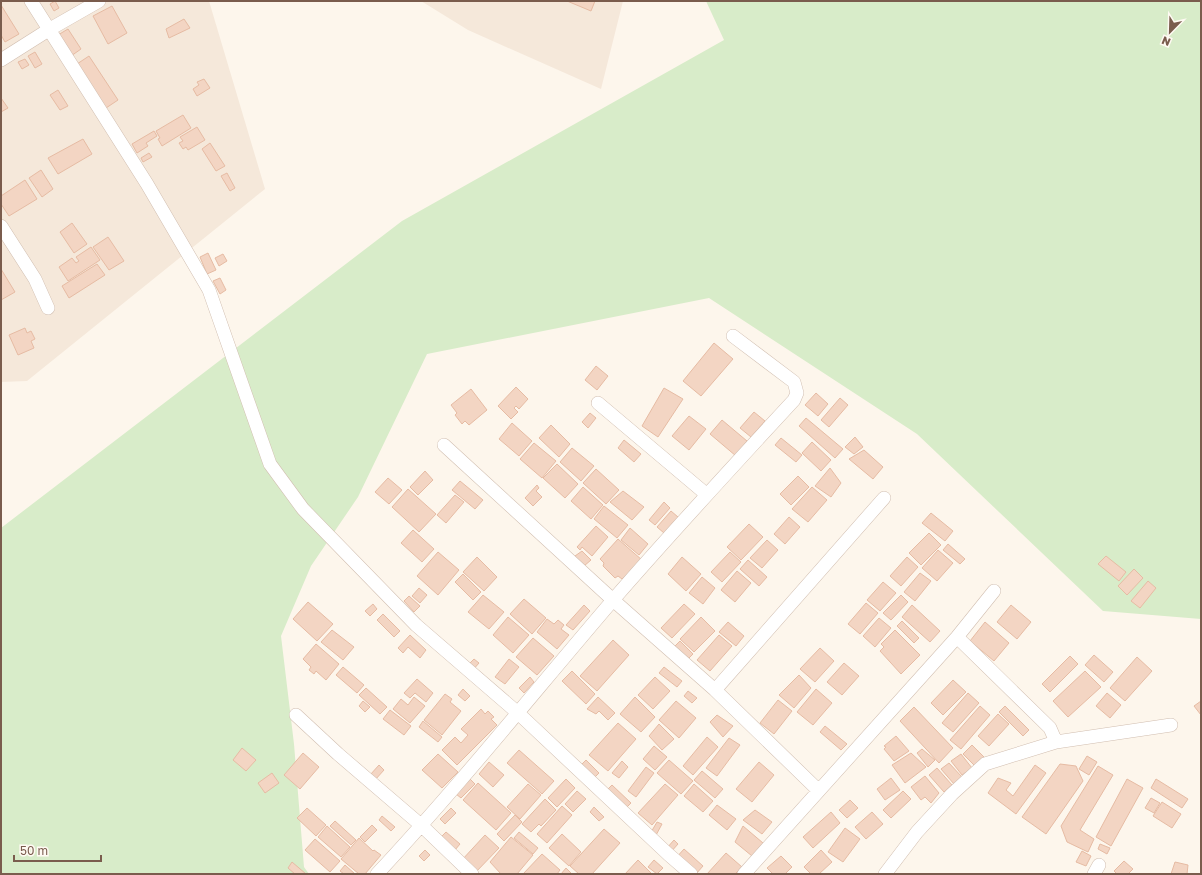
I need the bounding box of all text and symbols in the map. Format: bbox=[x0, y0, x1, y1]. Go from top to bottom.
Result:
north arrow bbox=[1150, 12, 1190, 52]
text: N bbox=[1160, 34, 1172, 49]
scale bar bbox=[14, 837, 101, 863]
text: 50 m bbox=[20, 843, 48, 858]

